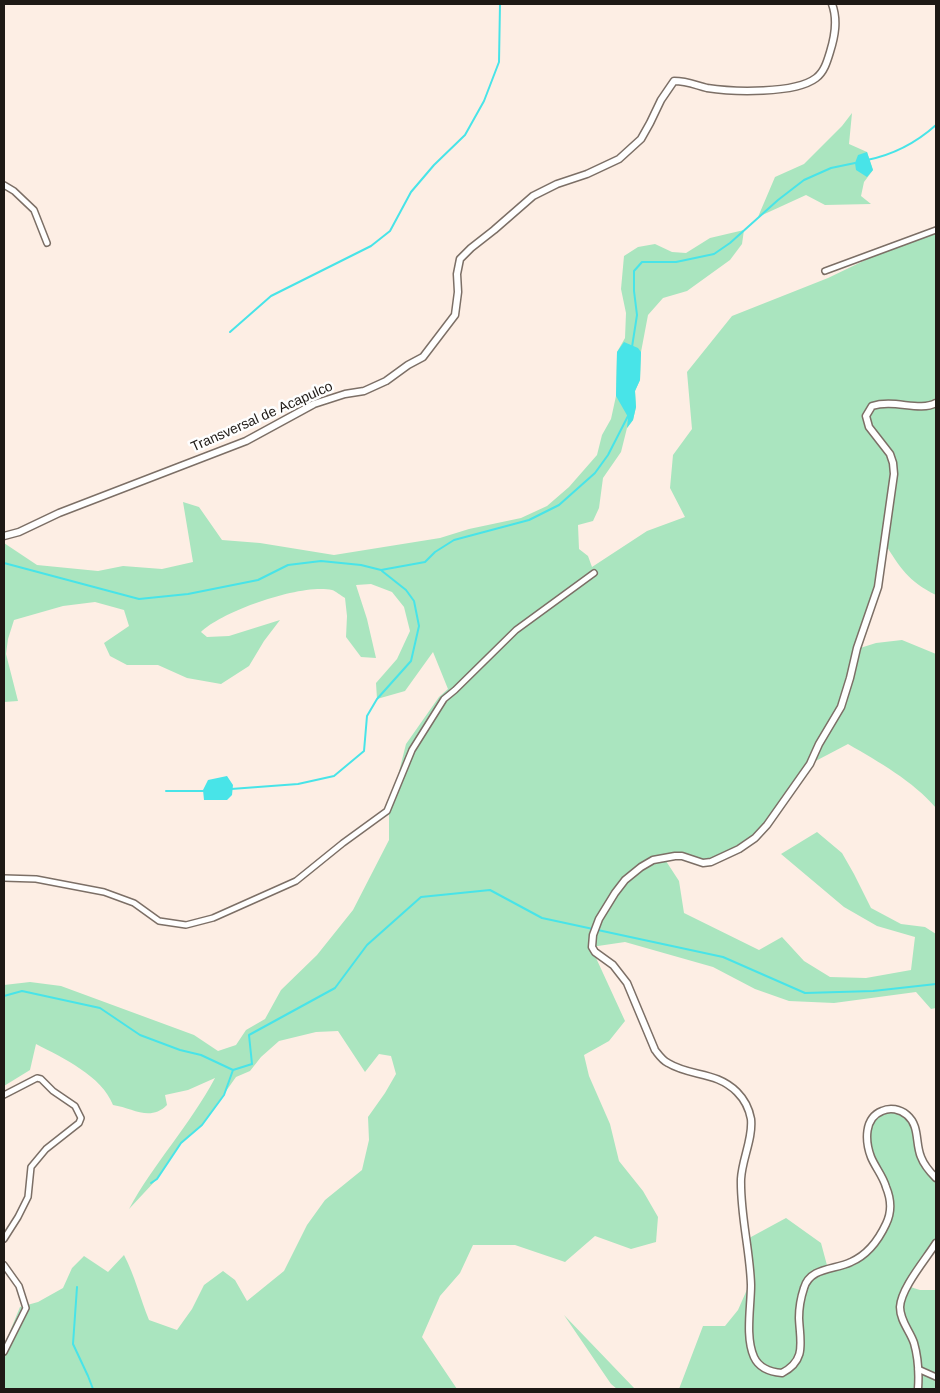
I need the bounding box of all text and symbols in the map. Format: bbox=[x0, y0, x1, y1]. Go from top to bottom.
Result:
street label: Transversal de Acapulco bbox=[188, 378, 336, 456]

